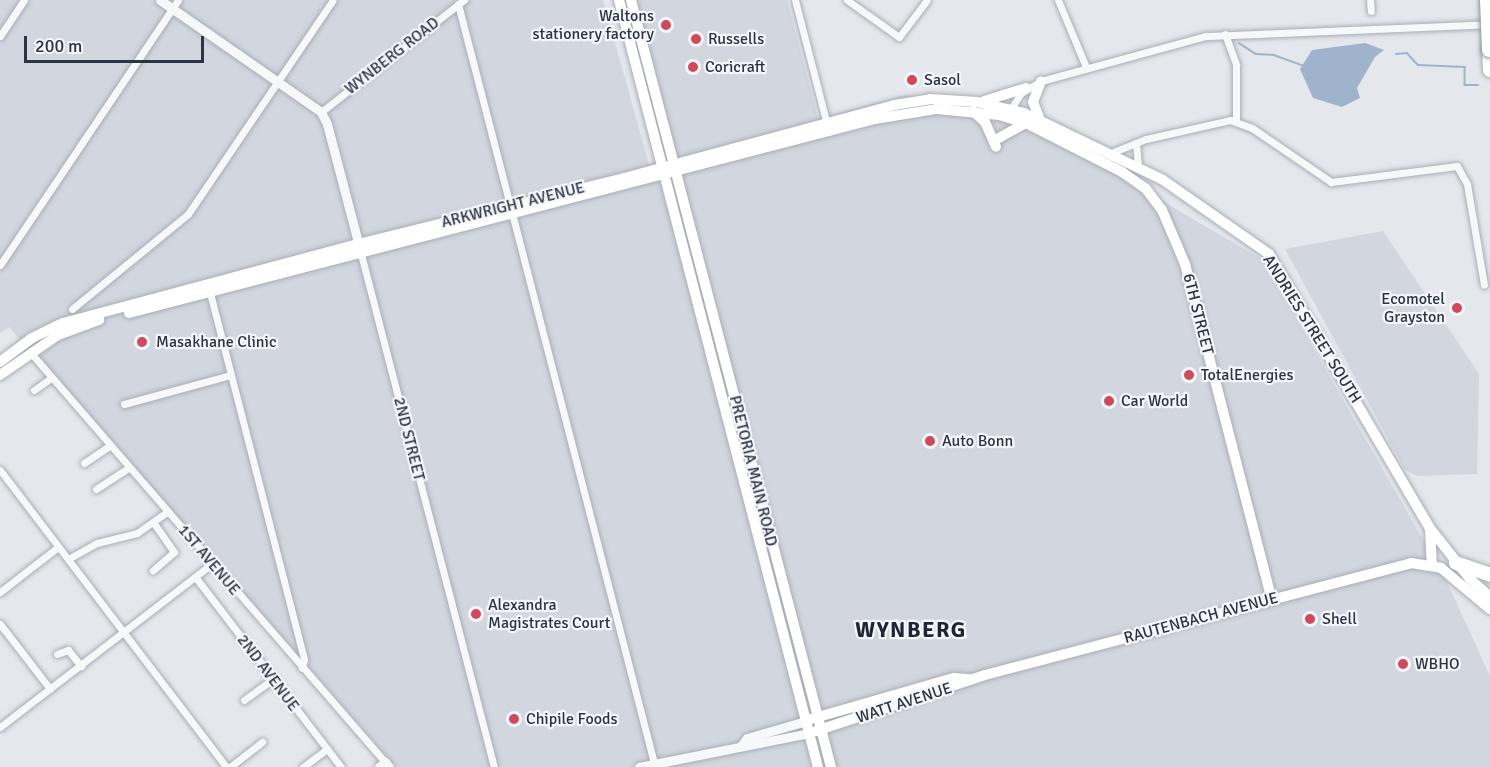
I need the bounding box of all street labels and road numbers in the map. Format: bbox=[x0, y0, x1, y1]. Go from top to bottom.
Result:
street label: WYNBERG ROAD bbox=[341, 13, 443, 99]
street label: ARKWRIGHT AVENUE bbox=[439, 178, 587, 232]
street label: ANDRIES STREET SOUTH bbox=[1259, 251, 1365, 407]
street label: 6TH STREET bbox=[1179, 272, 1217, 356]
street label: PRETORIA MAIN ROAD bbox=[725, 394, 781, 548]
street label: 2ND STREET bbox=[389, 395, 429, 483]
street label: 1ST AVENUE bbox=[174, 521, 244, 599]
street label: RAUTENBACH AVENUE bbox=[1122, 588, 1280, 648]
street label: 2ND AVENUE bbox=[233, 631, 303, 715]
street label: WATT AVENUE bbox=[854, 678, 954, 728]

